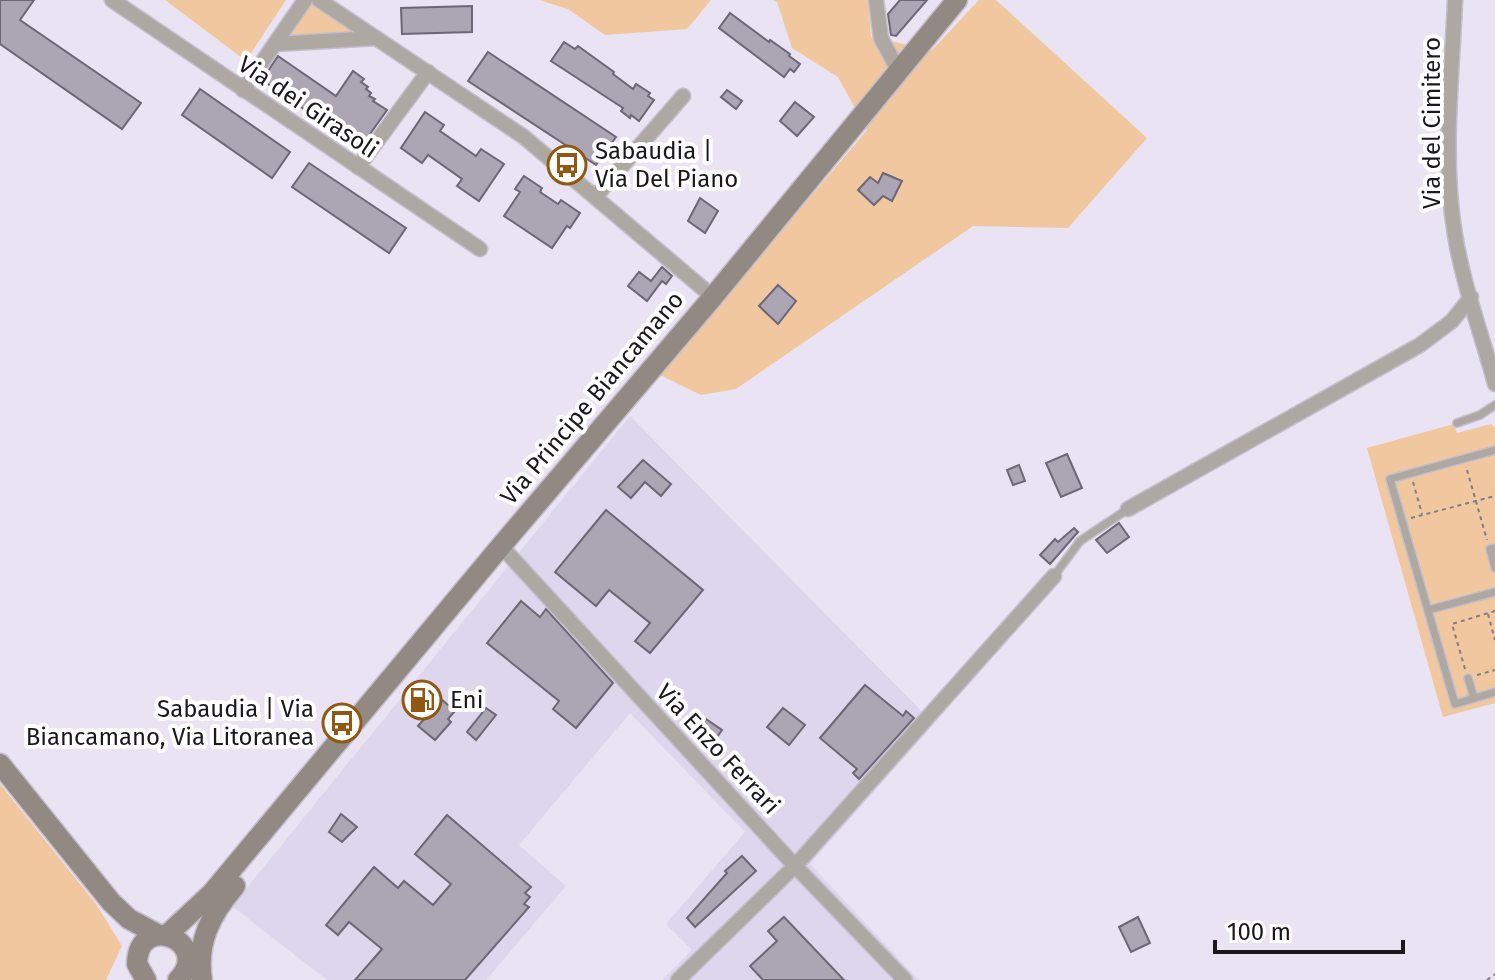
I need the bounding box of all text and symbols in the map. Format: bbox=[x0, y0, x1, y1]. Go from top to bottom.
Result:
street label: Via del Cimitero bbox=[1418, 37, 1446, 209]
street label: Via dei Girasoli bbox=[233, 50, 383, 164]
place label: Sabaudia | Via Del Piano bbox=[595, 137, 738, 193]
bus stop icon: Sabaudia | Via Del Piano bbox=[546, 144, 588, 186]
street label: Via Principe Biancamano bbox=[495, 286, 689, 510]
street label: Via Enzo Ferrari bbox=[651, 678, 785, 820]
fuel station icon: Eni bbox=[401, 679, 443, 721]
place label: Eni bbox=[450, 686, 483, 714]
place label: Sabaudia | Via Biancamano, Via Litoranea bbox=[26, 695, 314, 751]
bus stop icon: Sabaudia | Via Biancamano, Via Litoranea bbox=[321, 702, 363, 744]
scale bar bbox=[1215, 904, 1403, 954]
text: 100 m bbox=[1227, 918, 1291, 946]

